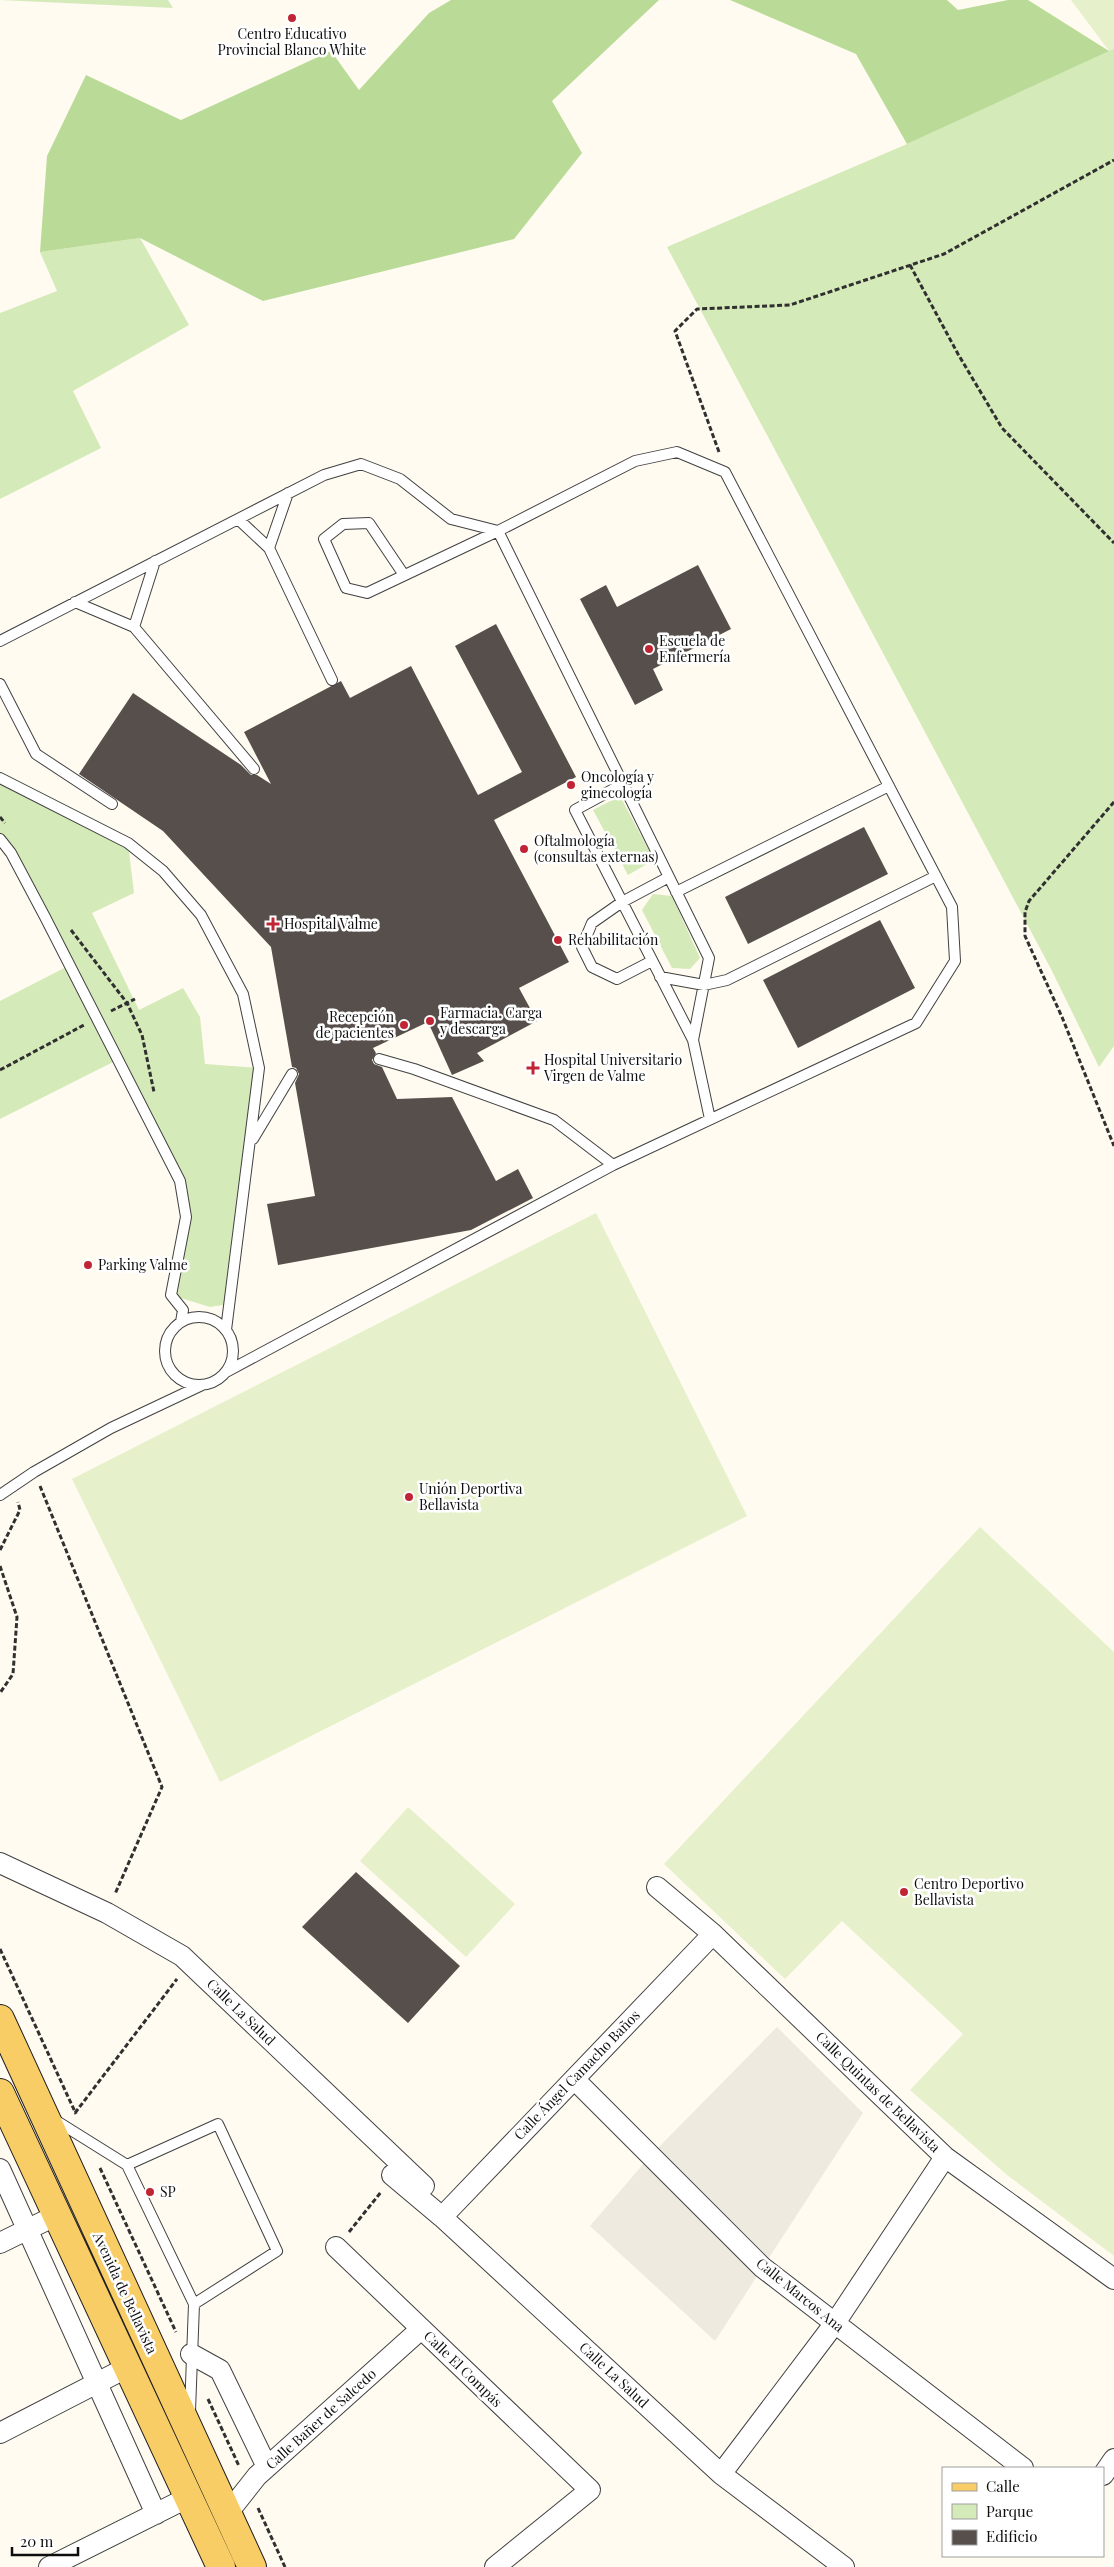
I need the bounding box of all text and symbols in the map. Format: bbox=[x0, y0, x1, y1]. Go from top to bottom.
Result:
marker: Centro Educativo Provincial Blanco White bbox=[286, 12, 298, 24]
place label: Centro Educativo Provincial Blanco White bbox=[218, 24, 366, 59]
place label: Escuela de Enfermería bbox=[659, 631, 730, 666]
marker: Escuela de Enfermería bbox=[643, 643, 655, 655]
place label: Oncología y ginecología bbox=[581, 767, 654, 802]
marker: Oncología y ginecología bbox=[565, 779, 577, 791]
place label: Oftalmología (consultas externas) bbox=[534, 831, 658, 866]
marker: Oftalmología (consultas externas) bbox=[518, 843, 530, 855]
place label: Hospital Valme bbox=[284, 914, 378, 933]
marker: Hospital Valme bbox=[266, 917, 280, 931]
place label: Rehabilitación bbox=[568, 930, 659, 949]
marker: Rehabilitación bbox=[552, 934, 564, 946]
place label: Farmacia. Carga y descarga bbox=[439, 1003, 542, 1038]
place label: Recepción de pacientes bbox=[316, 1007, 395, 1042]
marker: Farmacia. Carga y descarga bbox=[424, 1015, 436, 1027]
marker: Recepción de pacientes bbox=[398, 1019, 410, 1031]
place label: Hospital Universitario Virgen de Valme bbox=[543, 1050, 682, 1085]
marker: Hospital Universitario Virgen de Valme bbox=[526, 1061, 540, 1075]
place label: Parking Valme bbox=[98, 1255, 188, 1274]
marker: Parking Valme bbox=[82, 1259, 94, 1271]
place label: Unión Deportiva Bellavista bbox=[419, 1479, 522, 1514]
marker: Unión Deportiva Bellavista bbox=[403, 1491, 415, 1503]
place label: Centro Deportivo Bellavista bbox=[914, 1874, 1024, 1909]
marker: Centro Deportivo Bellavista bbox=[898, 1886, 910, 1898]
street label: Calle La Salud bbox=[203, 1974, 280, 2049]
street label: Calle Ángel Camacho Baños bbox=[510, 2006, 644, 2144]
street label: Calle Quintas de Bellavista bbox=[812, 2027, 945, 2156]
place label: SP bbox=[160, 2182, 176, 2201]
marker: SP bbox=[144, 2186, 156, 2198]
street label: Avenida de Bellavista bbox=[89, 2228, 162, 2357]
street label: Calle Marcos Ana bbox=[752, 2253, 848, 2336]
street label: Calle El Compás bbox=[420, 2326, 507, 2411]
street label: Calle La Salud bbox=[576, 2338, 653, 2412]
street label: Calle Bañer de Salcedo bbox=[261, 2364, 380, 2473]
legend bbox=[942, 2467, 1104, 2557]
text: Calle bbox=[986, 2476, 1020, 2496]
text: Parque bbox=[986, 2501, 1033, 2521]
scale bar bbox=[12, 2524, 79, 2556]
text: Edificio bbox=[986, 2526, 1037, 2546]
text: 20 m bbox=[20, 2531, 54, 2551]

